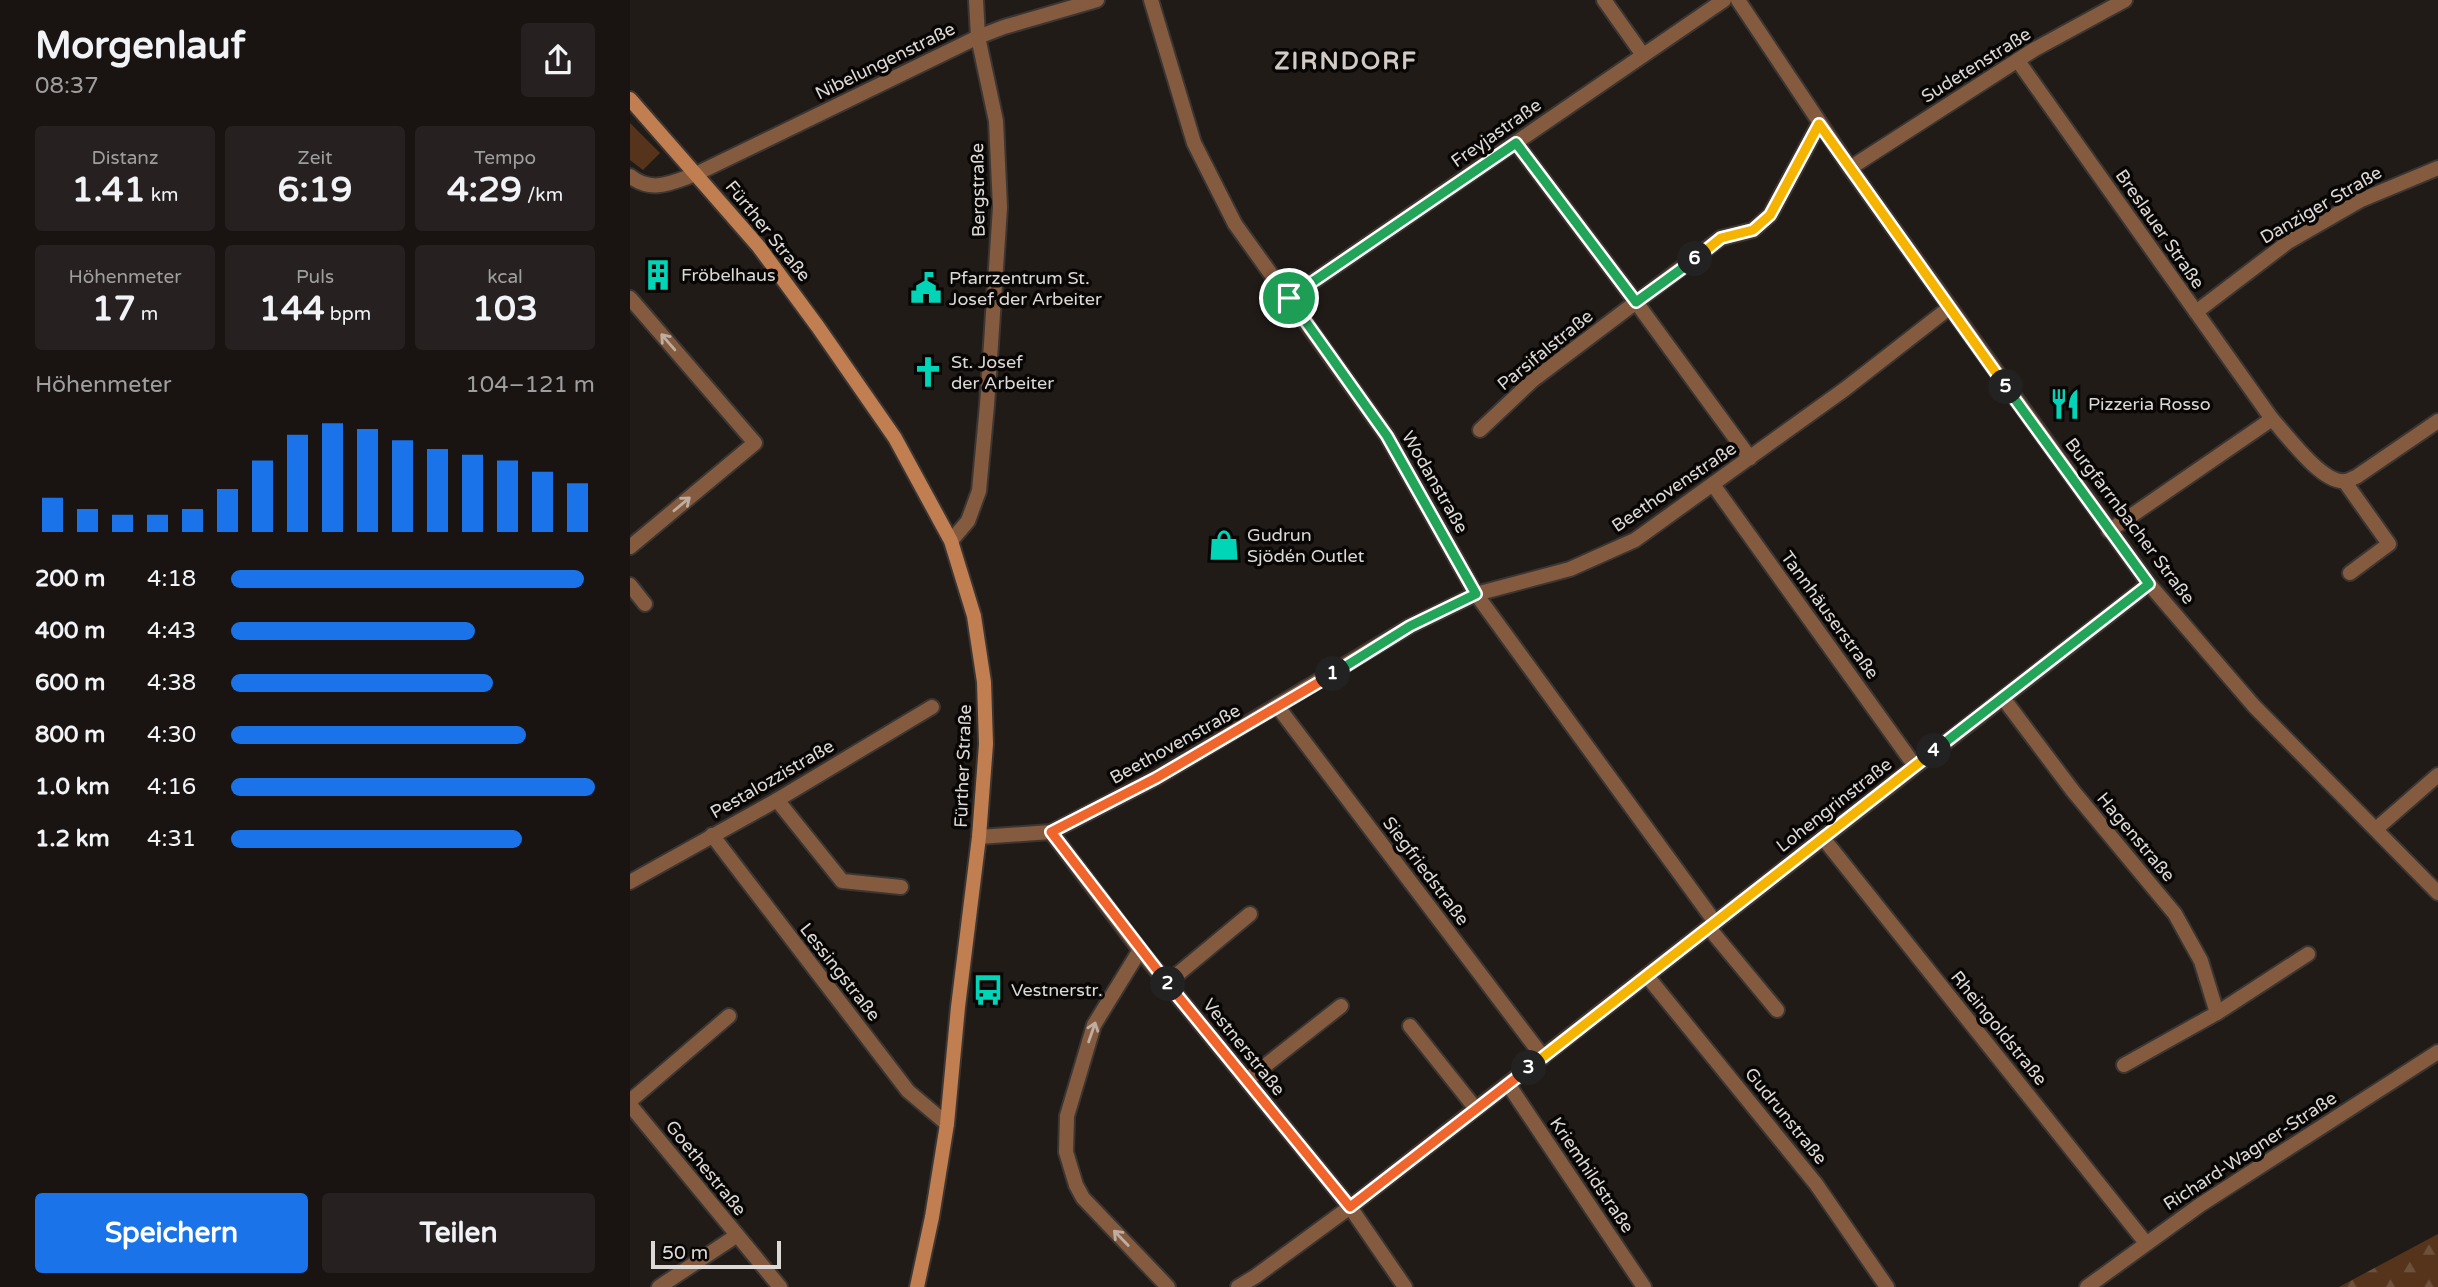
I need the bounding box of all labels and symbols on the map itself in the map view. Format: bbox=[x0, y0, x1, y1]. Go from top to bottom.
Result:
street label: Nibelungenstraße bbox=[812, 18, 958, 104]
street label: Sudetenstraße bbox=[1917, 23, 2035, 107]
district label: ZIRNDORF bbox=[1274, 47, 1418, 76]
street label: Freyjastraße bbox=[1447, 94, 1545, 172]
street label: Bergstraße bbox=[966, 143, 990, 237]
street label: Danziger Straße bbox=[2256, 161, 2386, 249]
street label: Breslauer Straße bbox=[2111, 165, 2209, 293]
street label: Fürther Straße bbox=[721, 176, 815, 286]
pin: 6 bbox=[1678, 242, 1712, 276]
building icon: Fröbelhaus bbox=[641, 258, 675, 292]
place label: Fröbelhaus bbox=[681, 264, 776, 286]
place label: Pfarrzentrum St. Josef der Arbeiter bbox=[949, 267, 1102, 310]
pin bbox=[1259, 268, 1319, 328]
public building icon: Pfarrzentrum St. Josef der Arbeiter bbox=[909, 271, 943, 305]
street label: Parsifalstraße bbox=[1493, 305, 1597, 395]
one-way arrow bbox=[660, 334, 676, 352]
place label: St. Josef der Arbeiter bbox=[951, 351, 1054, 394]
church icon: St. Josef der Arbeiter bbox=[911, 355, 945, 389]
pin: 5 bbox=[1988, 370, 2024, 404]
restaurant icon: Pizzeria Rosso bbox=[2048, 387, 2082, 421]
place label: Pizzeria Rosso bbox=[2088, 393, 2211, 415]
street label: Wodanstraße bbox=[1397, 427, 1473, 537]
street label: Burgfarrnbacher Straße bbox=[2060, 434, 2200, 608]
street label: Beethovenstraße bbox=[1608, 437, 1740, 537]
one-way arrow bbox=[673, 496, 691, 511]
place label: Gudrun Sjödén Outlet bbox=[1247, 524, 1365, 567]
shop icon: Gudrun Sjödén Outlet bbox=[1207, 528, 1241, 562]
street label: Tannhäuserstraße bbox=[1776, 547, 1884, 683]
pin: 1 bbox=[1316, 656, 1350, 692]
street label: Beethovenstraße bbox=[1106, 699, 1244, 789]
street label: Fürther Straße bbox=[950, 704, 976, 828]
pin: 4 bbox=[1916, 734, 1952, 768]
street label: Pestalozzistraße bbox=[706, 735, 838, 823]
street label: Lohengrinstraße bbox=[1772, 753, 1896, 857]
street label: Hagenstraße bbox=[2092, 788, 2180, 886]
street label: Siegfriedstraße bbox=[1378, 812, 1474, 930]
street label: Lessingstraße bbox=[795, 919, 885, 1025]
street label: Rheingoldstraße bbox=[1946, 966, 2052, 1090]
pin: 2 bbox=[1150, 967, 1186, 1002]
bus stop icon: Vestnerstr. bbox=[971, 973, 1005, 1007]
place label: Vestnerstr. bbox=[1011, 979, 1103, 1001]
street label: Vestnerstraße bbox=[1198, 994, 1290, 1100]
one-way arrow bbox=[1087, 1022, 1099, 1044]
pin: 3 bbox=[1511, 1050, 1546, 1086]
street label: Gudrunstraße bbox=[1740, 1063, 1832, 1169]
street label: Richard-Wagner-Straße bbox=[2159, 1087, 2341, 1215]
street label: Kriemhildstraße bbox=[1545, 1113, 1639, 1237]
street label: Goethestraße bbox=[661, 1116, 751, 1220]
one-way arrow bbox=[1112, 1229, 1129, 1246]
scale bar bbox=[651, 1238, 780, 1270]

